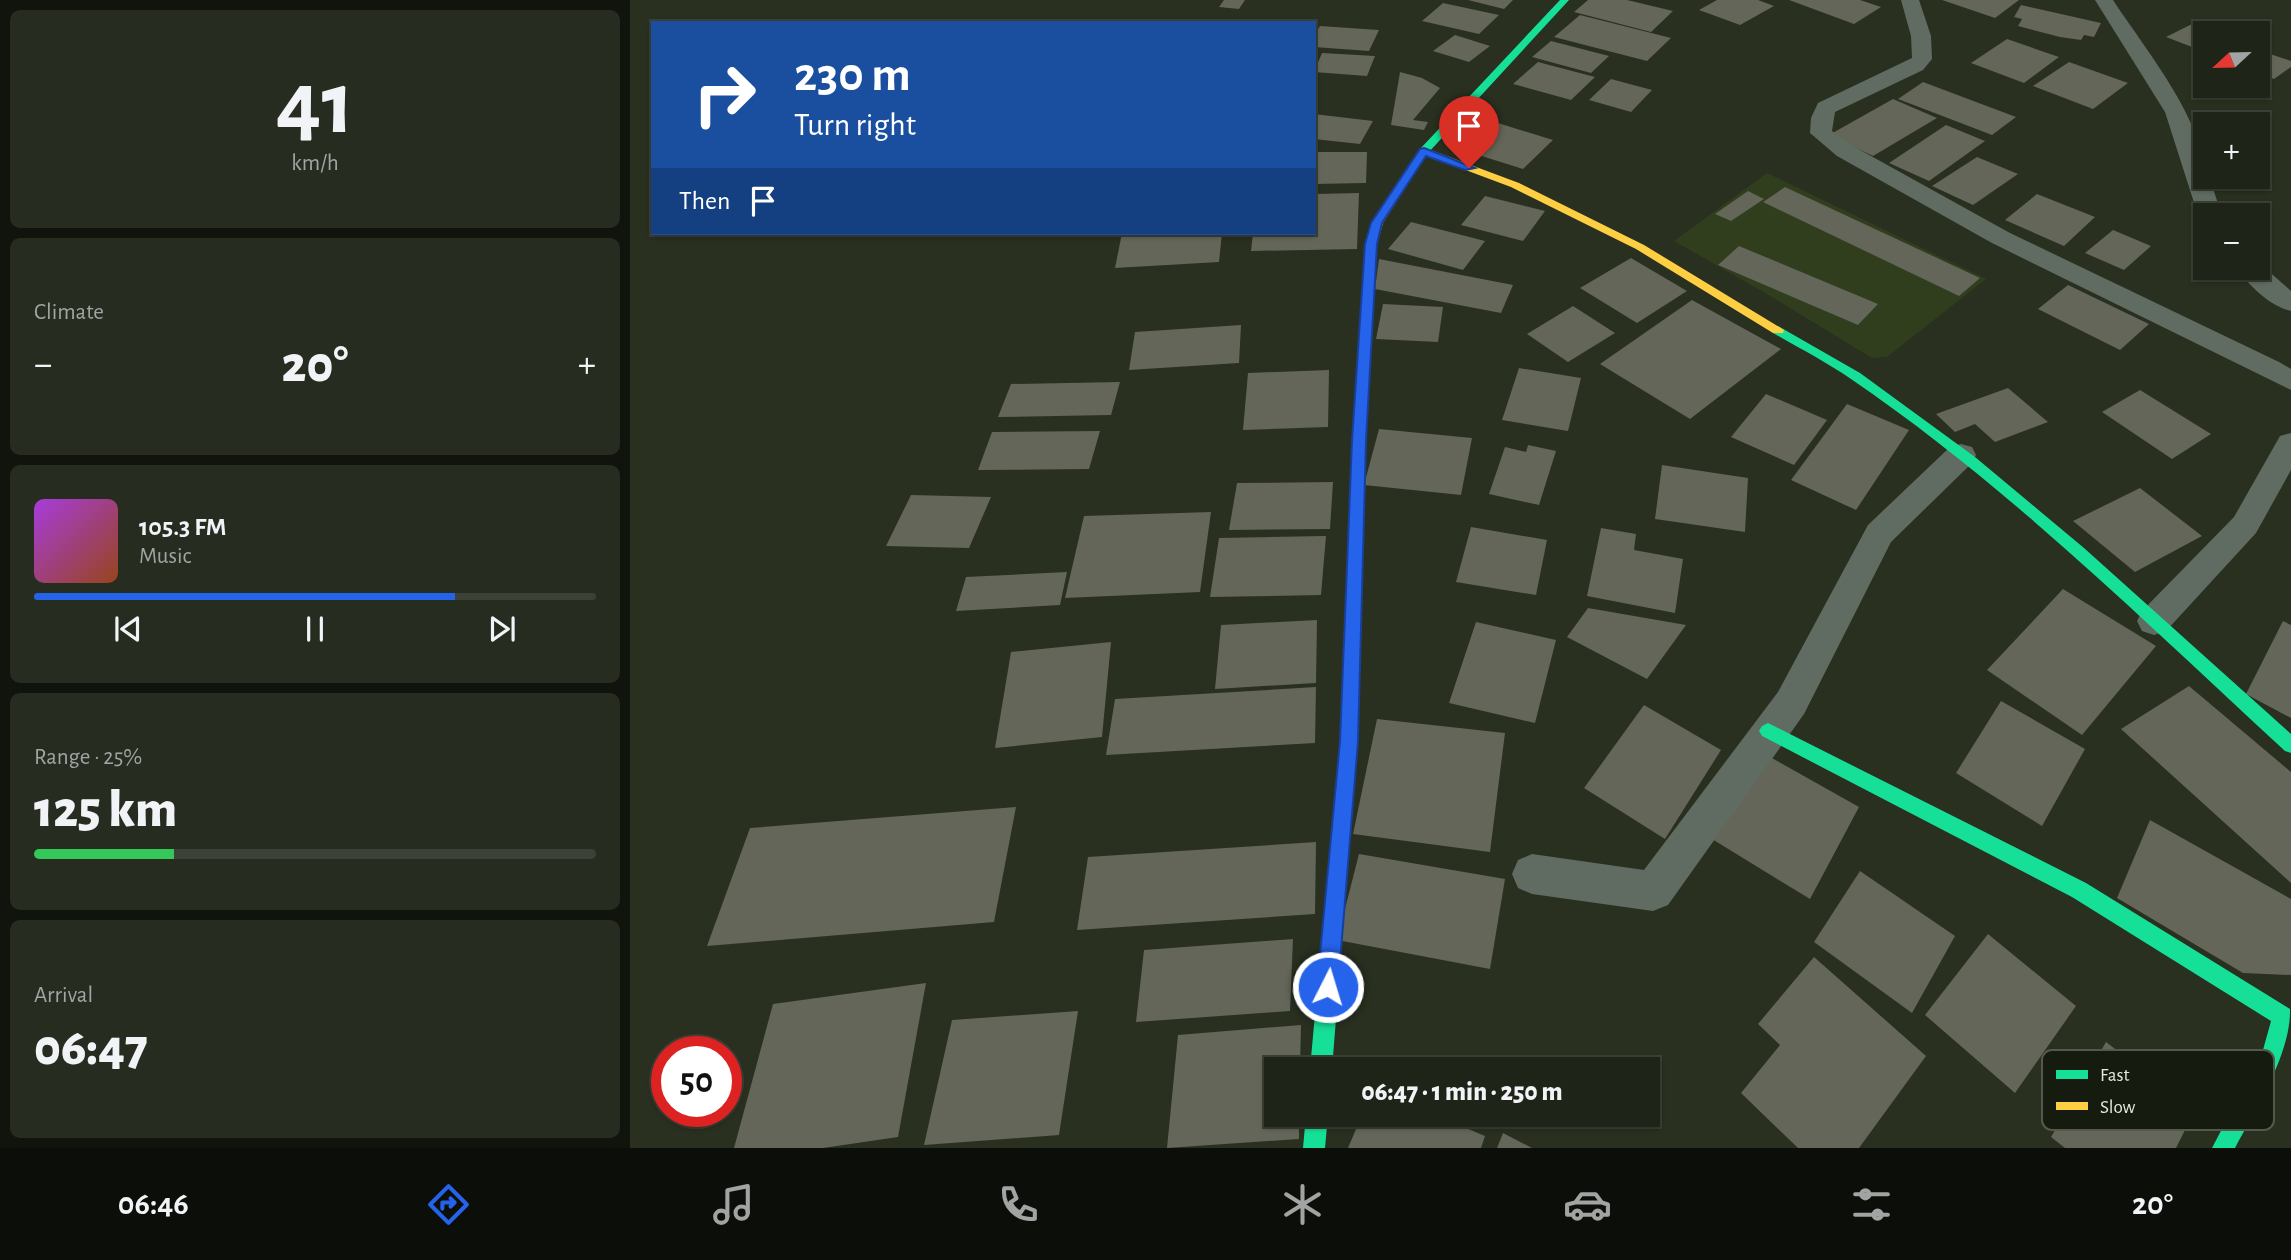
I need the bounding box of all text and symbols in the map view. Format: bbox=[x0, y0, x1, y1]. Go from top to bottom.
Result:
north arrow bbox=[2193, 21, 2270, 98]
map controls bbox=[2193, 21, 2270, 280]
icon: right bbox=[679, 49, 770, 140]
text: 230 m bbox=[794, 51, 911, 100]
text: 41 bbox=[276, 59, 354, 150]
pin bbox=[1439, 96, 1499, 168]
icon: arrive bbox=[1450, 107, 1488, 145]
text: Turn right bbox=[794, 109, 916, 141]
button: + bbox=[2193, 112, 2270, 189]
text: km/h bbox=[291, 152, 339, 175]
icon: arrive bbox=[744, 182, 782, 220]
text: Then bbox=[679, 188, 730, 214]
button: − bbox=[2193, 203, 2270, 280]
text: Climate bbox=[34, 301, 104, 324]
text: 20° bbox=[281, 339, 349, 391]
text: − bbox=[34, 346, 52, 384]
text: + bbox=[578, 346, 596, 384]
text: 105.3 FM bbox=[139, 514, 227, 540]
text: Music bbox=[139, 545, 191, 568]
icon: previous bbox=[109, 610, 147, 648]
icon: pause bbox=[296, 610, 334, 648]
icon: next bbox=[483, 610, 521, 648]
text: Range · 25% bbox=[34, 746, 142, 769]
text: 125 km bbox=[34, 784, 177, 836]
position arrow bbox=[1291, 950, 1365, 1024]
text: Arrival bbox=[34, 984, 93, 1007]
text: 06:47 bbox=[34, 1022, 148, 1074]
speed limit sign: 50 bbox=[651, 1036, 742, 1127]
legend bbox=[2042, 1050, 2274, 1130]
text: Fast bbox=[2100, 1066, 2130, 1085]
text: 06:47 · 1 min · 250 m bbox=[1361, 1079, 1563, 1105]
text: Slow bbox=[2100, 1098, 2136, 1117]
icon: directions bbox=[424, 1180, 473, 1229]
icon: music bbox=[709, 1180, 758, 1229]
icon: phone bbox=[994, 1180, 1043, 1229]
icon: climate bbox=[1278, 1180, 1327, 1229]
icon: car bbox=[1563, 1180, 1612, 1229]
icon: filters bbox=[1847, 1180, 1896, 1229]
text: 06:46 bbox=[118, 1188, 189, 1220]
text: 20° bbox=[2132, 1188, 2173, 1220]

